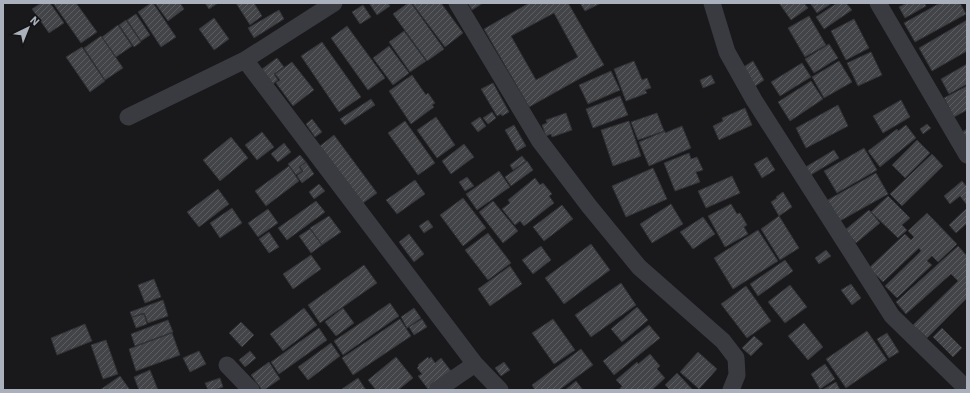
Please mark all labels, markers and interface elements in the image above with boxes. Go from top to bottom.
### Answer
north arrow [8,8,48,48]
text: N [27,13,43,29]

